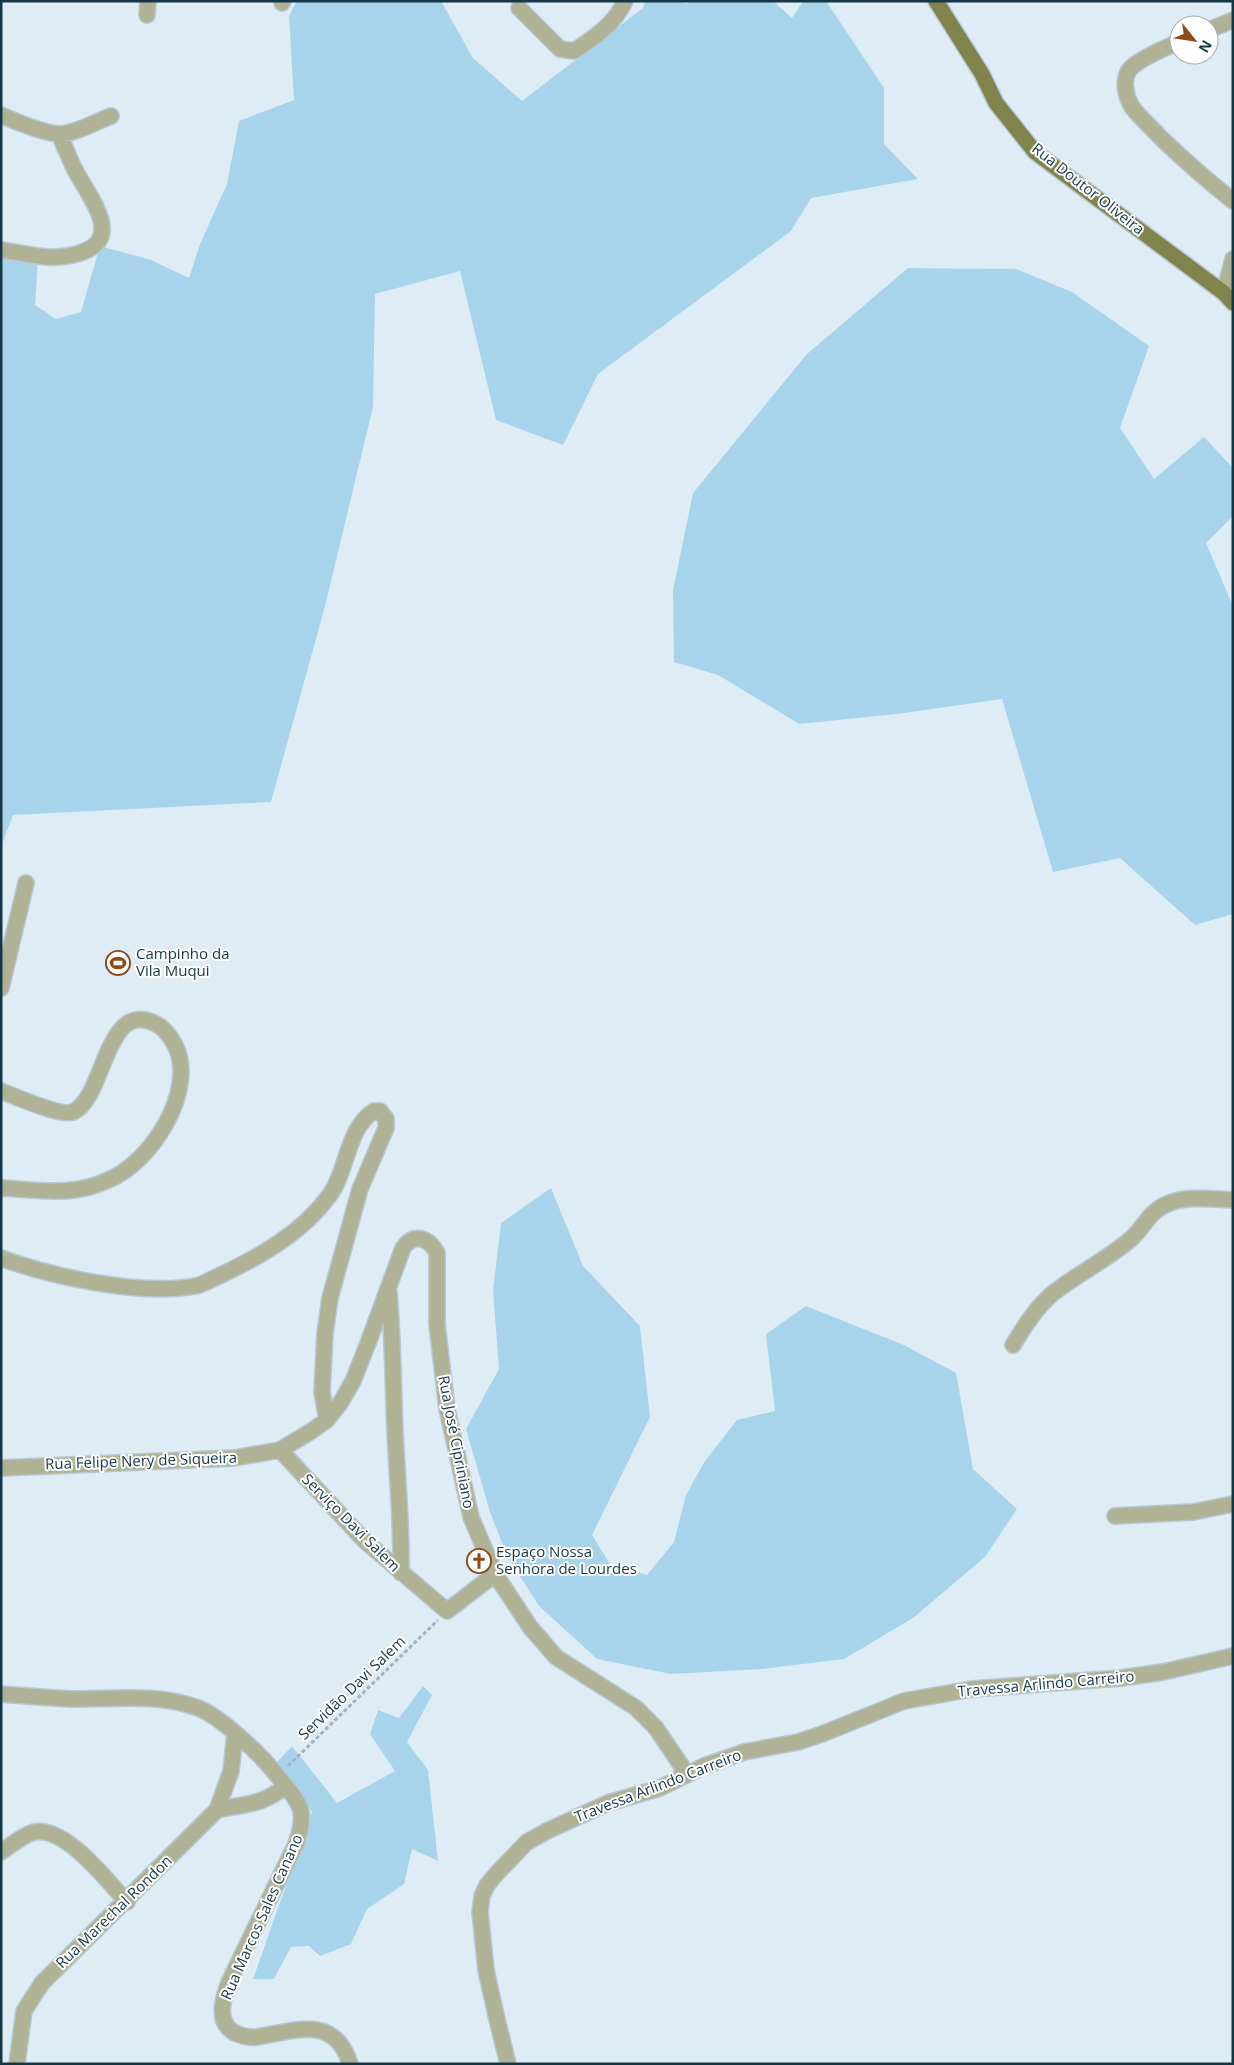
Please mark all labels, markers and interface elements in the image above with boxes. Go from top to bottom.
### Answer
north arrow [1169,15,1219,65]
text: N [1195,37,1217,56]
street label: Rua Doutor Oliveira [1028,138,1149,238]
place label: Campinho da Vila Muqui [136,943,229,980]
sports icon: Campinho da Vila Muqui [105,950,131,976]
street label: Rua José Cipriniano [434,1374,480,1510]
street label: Rua Felipe Nery de Siqueira [45,1447,237,1473]
street label: Serviço Davi Salem [298,1469,405,1576]
place label: Espaço Nossa Senhora de Lourdes [496,1541,637,1578]
church icon: Espaço Nossa Senhora de Lourdes [466,1548,492,1574]
street label: Servidão Davi Salem [293,1631,409,1744]
street label: Travessa Arlindo Carreiro [957,1665,1135,1701]
street label: Travessa Arlindo Carreiro [571,1744,744,1826]
street label: Rua Marcos Sales Canano [215,1831,307,2003]
street label: Rua Marechal Rondon [51,1850,176,1972]

